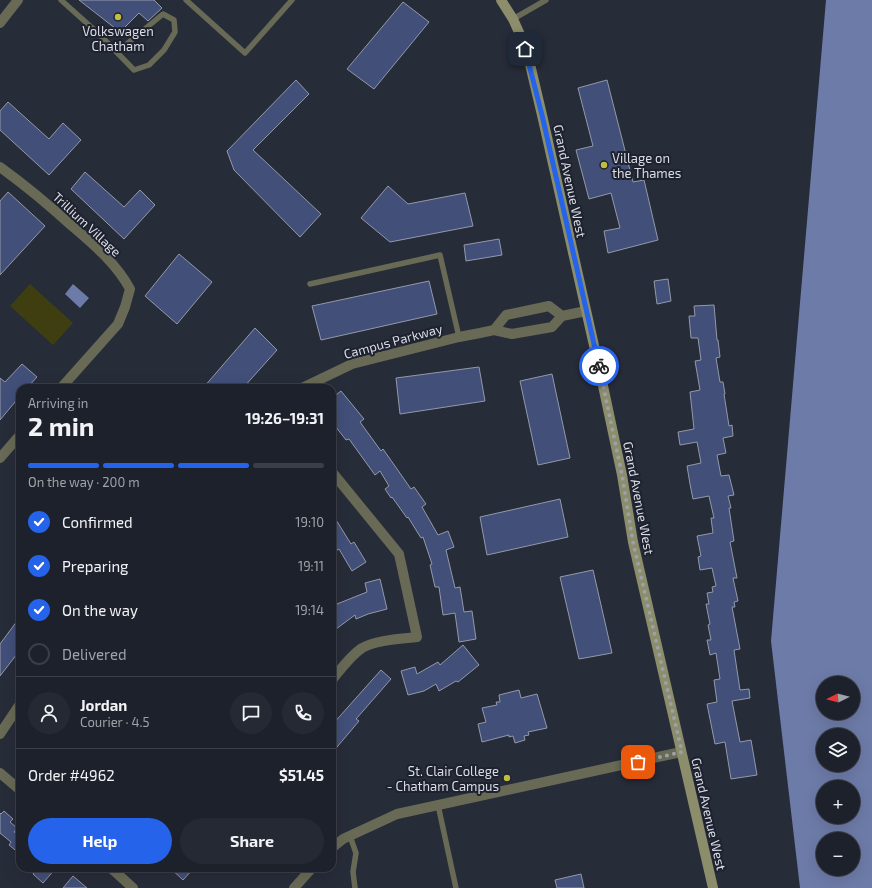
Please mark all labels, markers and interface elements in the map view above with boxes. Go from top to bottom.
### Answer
marker: Volkswagen Chatham [113,12,123,22]
place label: Volkswagen Chatham [82,23,154,54]
pin [508,32,542,66]
icon: home [514,38,536,60]
street label: Grand Avenue West [550,123,590,239]
place label: Village on the Thames [612,150,681,181]
marker: Village on the Thames [599,160,609,170]
street label: Trillium Village [50,188,124,260]
street label: Campus Parkway [342,320,444,362]
courier [579,346,619,386]
icon: bike [588,355,610,377]
text: Arriving in [28,395,88,411]
text: 19:26–19:31 [245,409,324,427]
text: 2 min [28,410,94,441]
street label: Grand Avenue West [620,440,658,556]
text: On the way · 200 m [28,474,140,490]
icon: check [28,511,50,533]
text: Confirmed [62,513,133,531]
text: 19:10 [295,514,324,530]
icon: check [28,555,50,577]
text: Preparing [62,557,128,575]
text: 19:11 [298,558,324,574]
icon: check [28,599,50,621]
text: On the way [62,601,138,619]
text: 19:14 [295,602,324,618]
text: Delivered [62,645,127,663]
north arrow [816,676,860,720]
map controls [816,676,860,876]
button: person [28,692,70,734]
button: chat [230,692,272,734]
button: phone [282,692,324,734]
text: Jordan [80,696,127,714]
text: Courier · 4.5 [80,714,149,730]
button: layers [816,728,860,772]
pin [621,745,655,779]
icon: bag [627,751,649,773]
street label: Grand Avenue West [688,756,730,872]
place label: St. Clair College - Chatham Campus [387,763,499,794]
text: Order #4962 [28,766,115,784]
text: $51.45 [279,766,324,784]
marker: St. Clair College - Chatham Campus [502,773,512,783]
button: + [816,780,860,824]
button: Help [28,818,172,864]
button: Share [180,818,324,864]
button: − [816,832,860,876]

